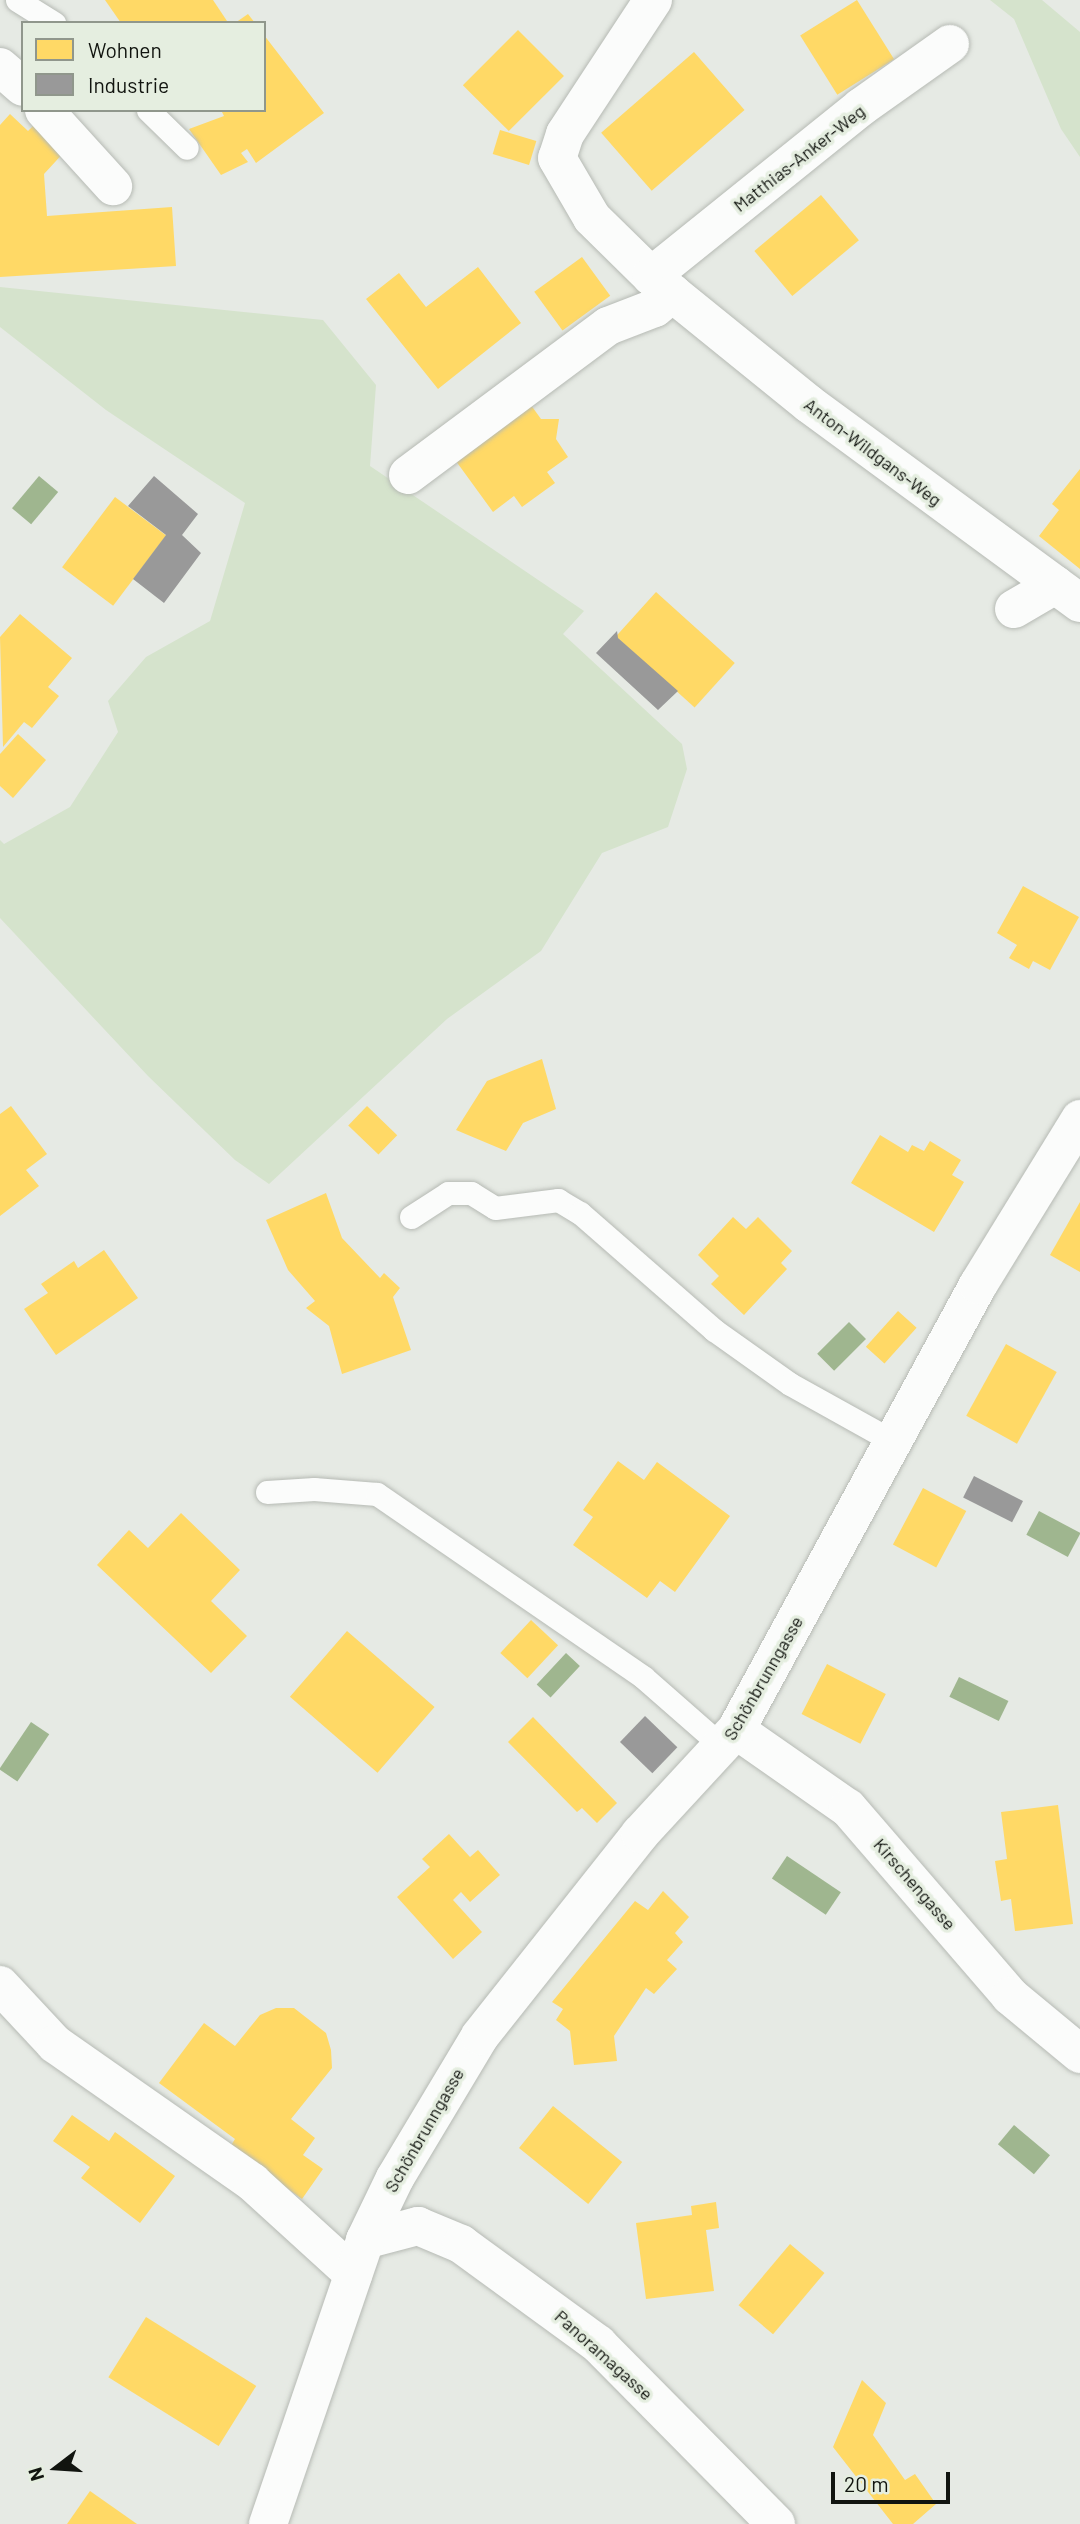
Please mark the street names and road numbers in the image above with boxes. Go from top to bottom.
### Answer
street label: Matthias-Anker-Weg [729,100,869,216]
street label: Anton-Wildgans-Weg [800,393,946,511]
street label: Schönbrunngasse [719,1612,807,1744]
street label: Kirschengasse [869,1834,961,1934]
street label: Schönbrunngasse [380,2064,468,2196]
street label: Panoramagasse [551,2305,657,2405]

